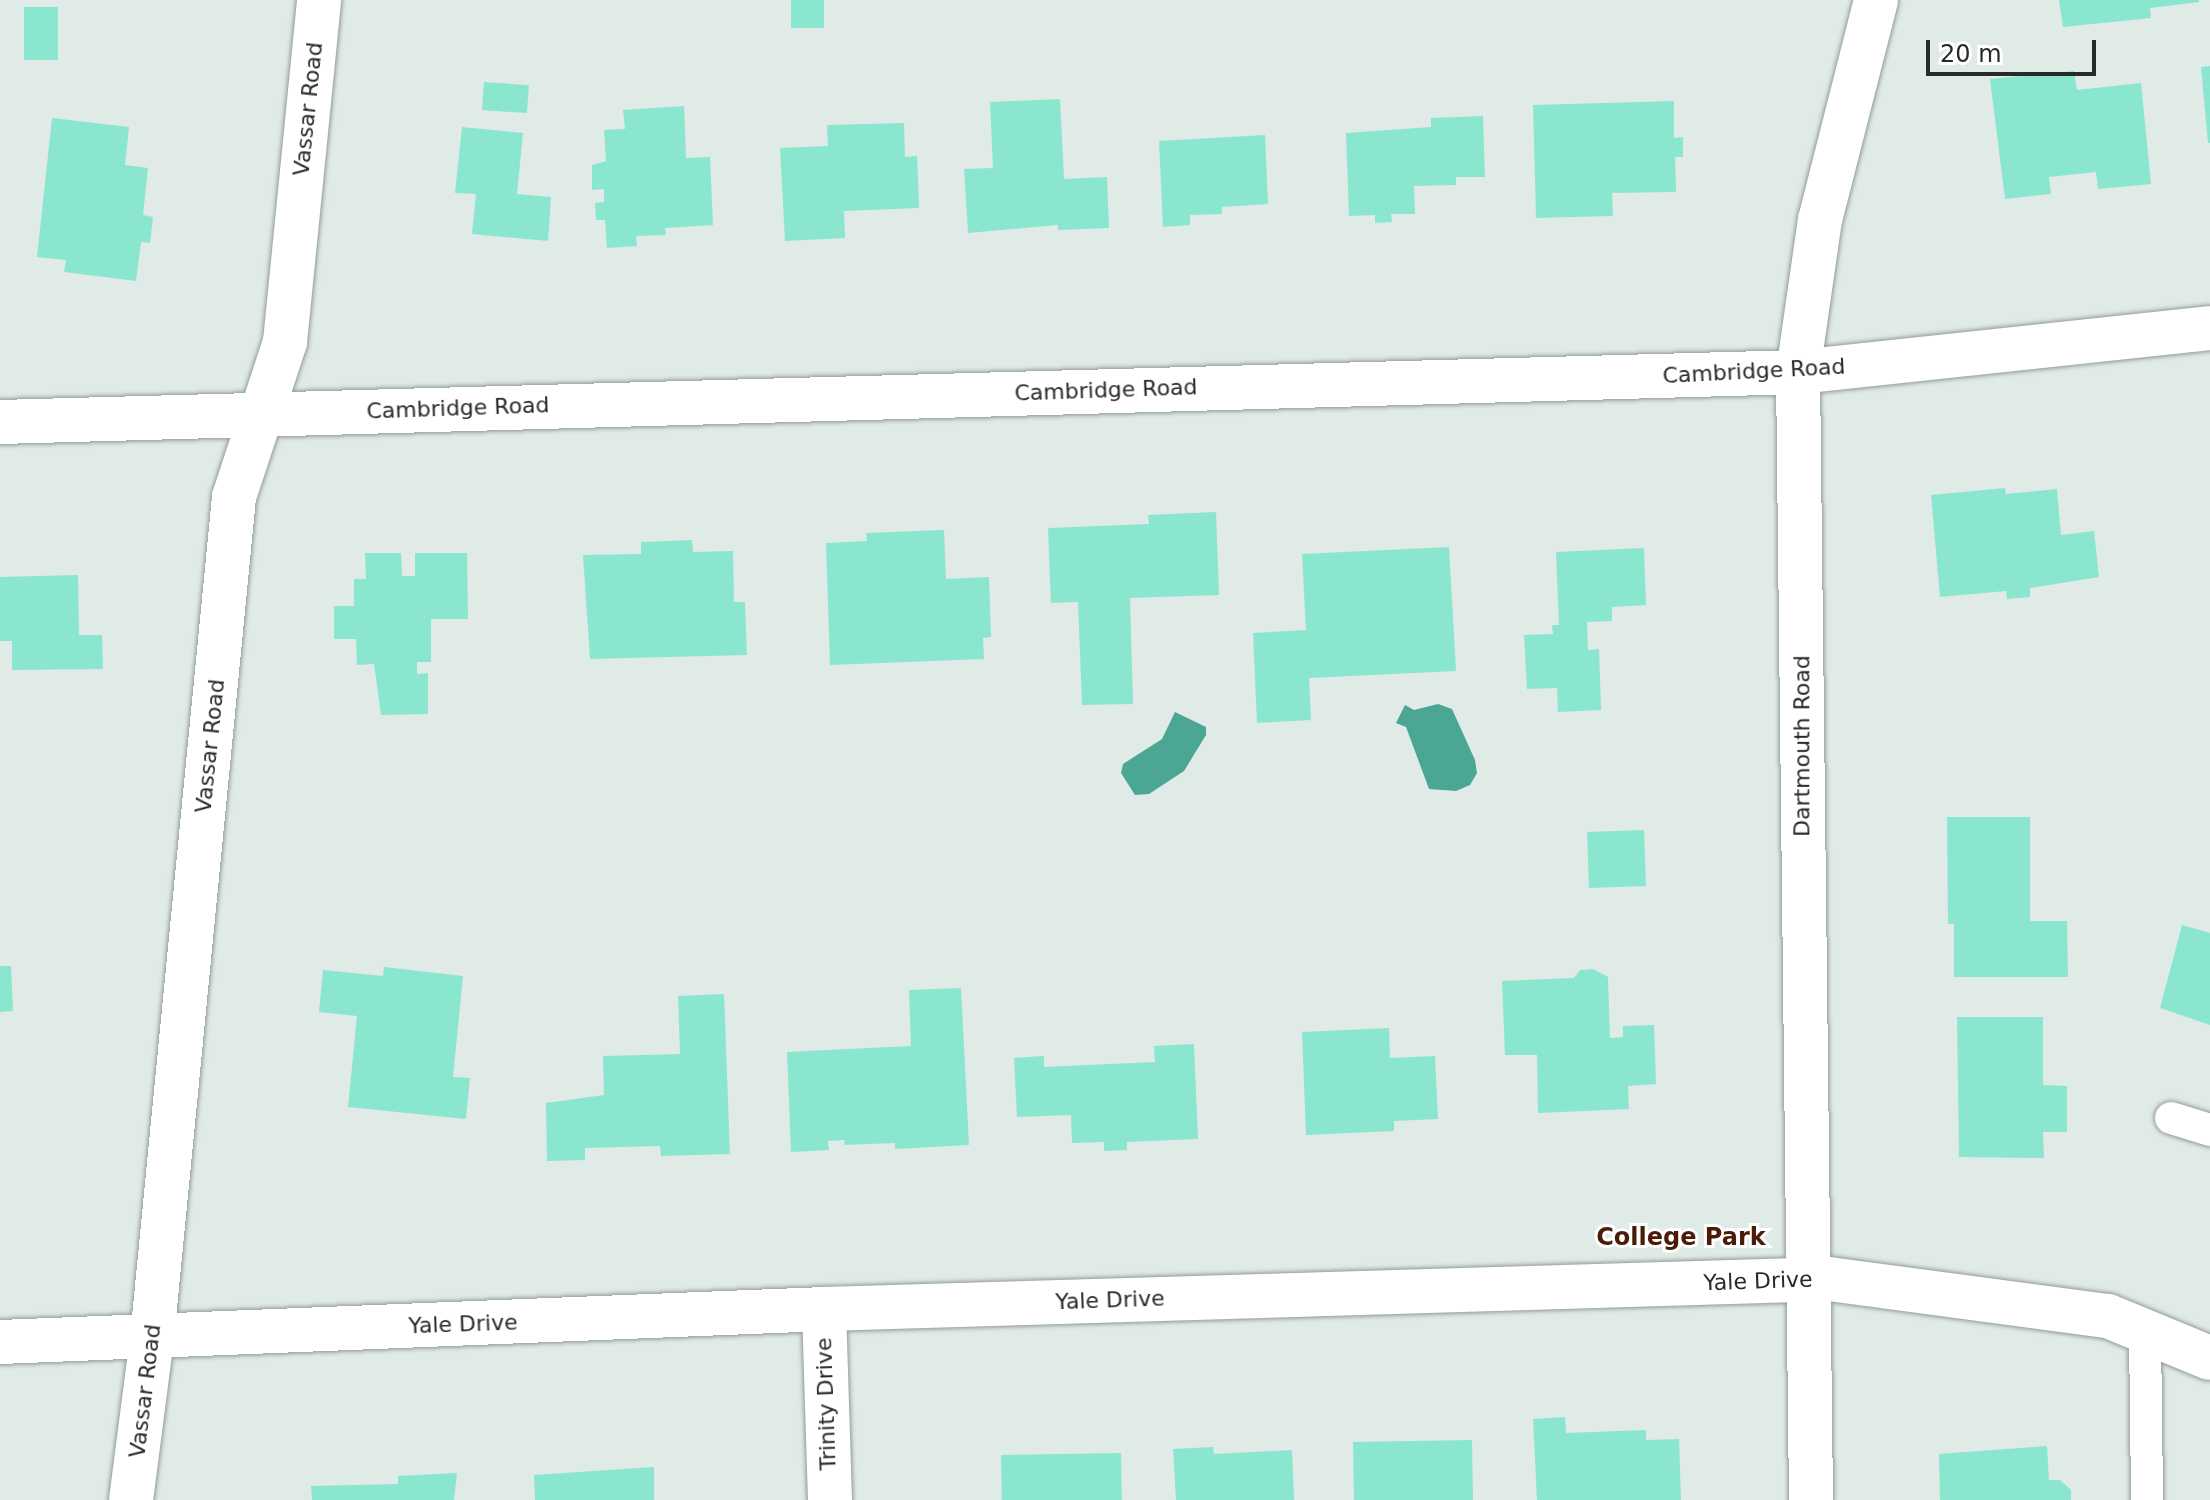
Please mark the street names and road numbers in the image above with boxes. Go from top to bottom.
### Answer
street label: Vassar Road [288,41,328,177]
street label: Cambridge Road [1662,353,1846,389]
street label: Cambridge Road [1014,374,1198,406]
street label: Cambridge Road [366,392,550,424]
street label: Dartmouth Road [1789,655,1815,837]
street label: Vassar Road [190,678,230,814]
street label: Yale Drive [1703,1266,1813,1296]
street label: Yale Drive [1055,1285,1165,1315]
street label: Yale Drive [408,1309,518,1339]
street label: Vassar Road [124,1323,166,1459]
street label: Trinity Drive [810,1337,842,1471]

